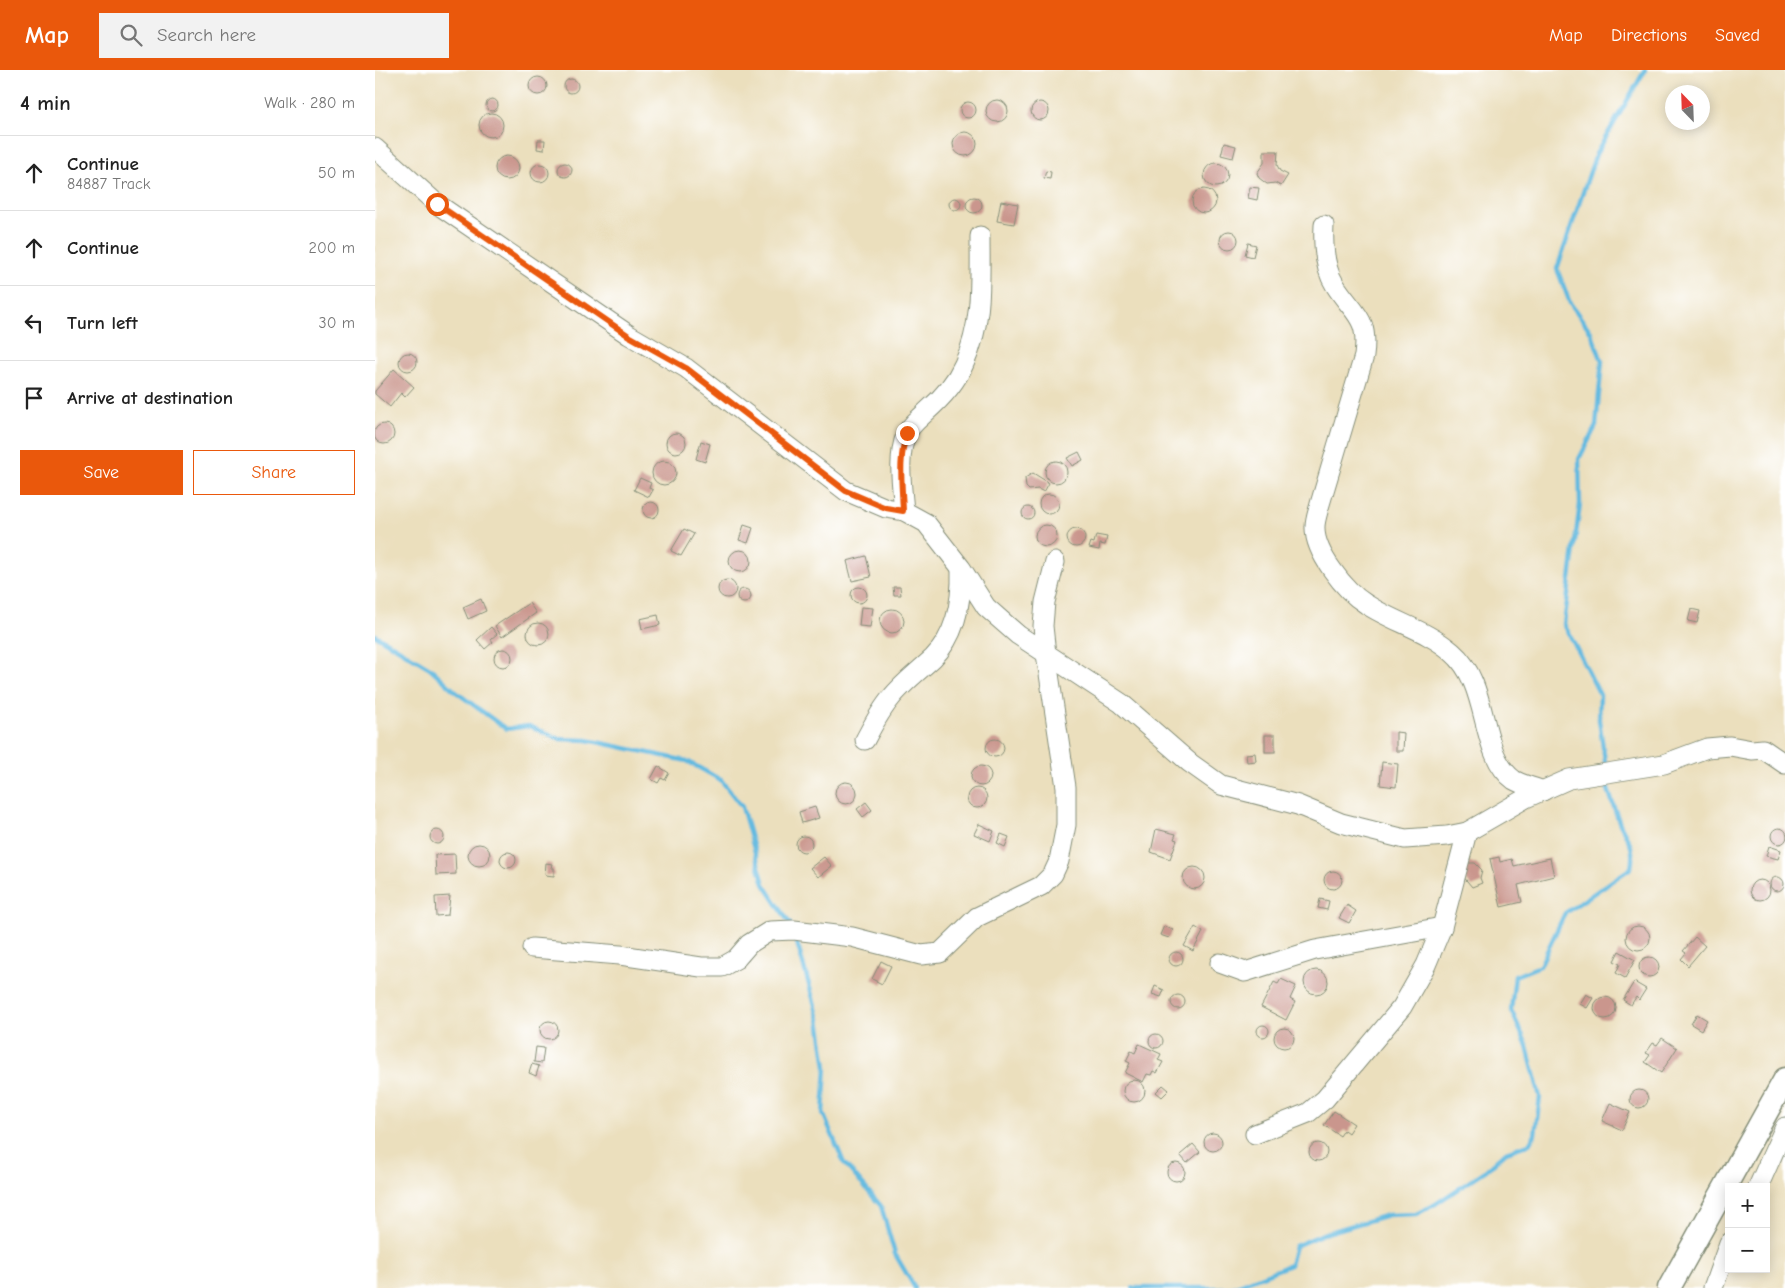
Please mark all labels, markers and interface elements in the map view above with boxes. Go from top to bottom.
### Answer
search box [99,13,449,58]
text: Map [25,21,69,49]
icon: search [117,21,145,49]
text: Search here [157,24,256,46]
text: Map [1549,25,1583,46]
text: Directions [1611,25,1687,46]
text: Saved [1715,25,1760,46]
north arrow [1665,85,1710,130]
text: 4 min [20,91,71,115]
text: Walk · 280 m [264,94,355,112]
text: Continue [67,153,139,175]
icon: ahead [20,159,48,187]
text: 50 m [318,164,355,182]
text: 84887 Track [67,175,151,193]
route start [426,193,449,216]
icon: ahead [20,234,48,262]
text: Continue [67,237,139,259]
text: 200 m [309,239,355,257]
icon: left [20,309,48,337]
text: Turn left [67,312,138,334]
text: 30 m [319,314,355,332]
icon: arrive [20,384,48,412]
text: Arrive at destination [67,387,233,409]
route end [896,422,919,445]
button: Save [20,450,183,495]
button: Share [193,450,355,495]
map controls [1725,1183,1770,1273]
button: + [1725,1183,1770,1228]
button: − [1725,1228,1770,1273]

